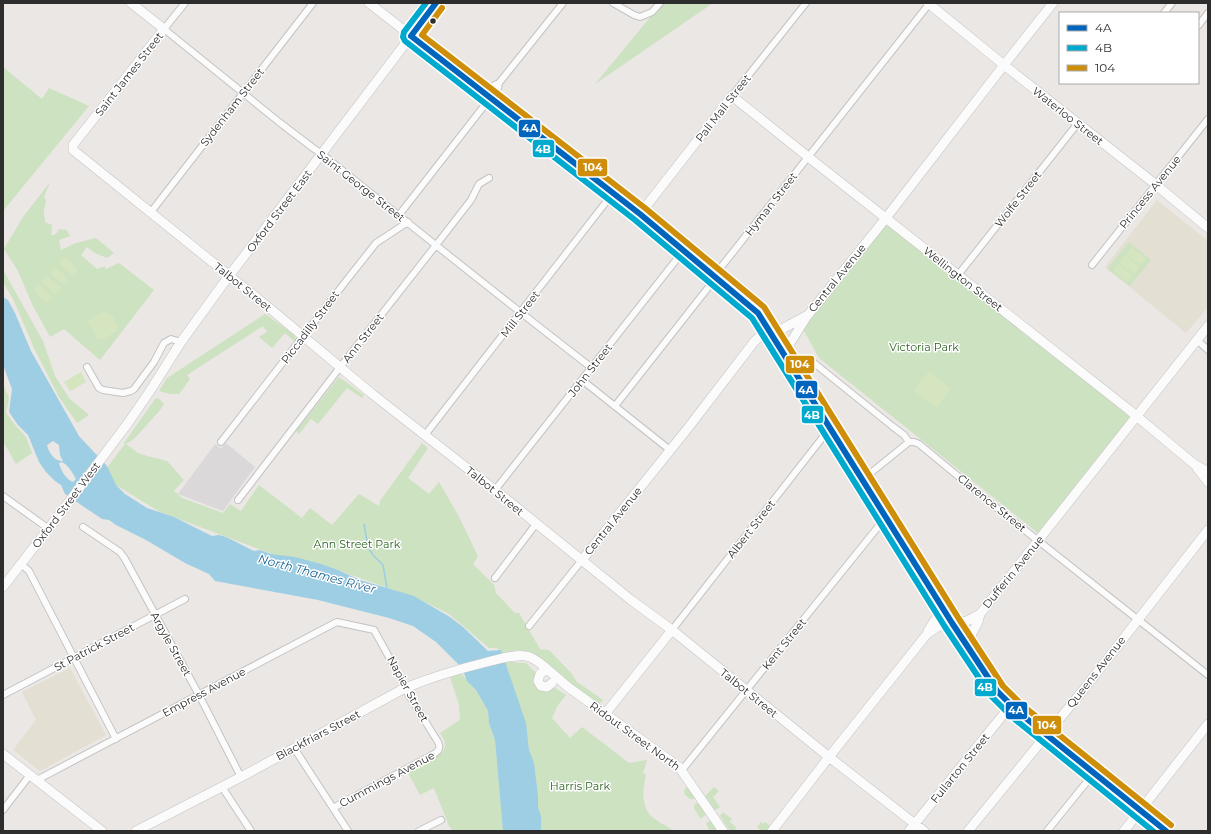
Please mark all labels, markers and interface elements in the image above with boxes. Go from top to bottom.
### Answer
legend [1059,12,1199,84]
unlabelled marker [428,16,438,26]
text: 4A [1095,20,1112,35]
street label: Saint James Street [92,29,166,119]
text: 4B [1095,40,1112,55]
text: 104 [1095,60,1115,75]
street label: Sydenham Street [197,65,267,149]
street label: Pall Mall Street [692,71,754,145]
street label: Waterloo Street [1030,84,1107,148]
line badge: 4A [518,119,541,138]
text: 4A [522,121,539,135]
line badge: 4B [532,139,555,158]
text: 4B [535,142,551,156]
street label: Saint George Street [314,147,408,225]
street label: Princess Avenue [1116,152,1184,231]
line badge: 104 [577,158,608,177]
text: 104 [583,160,603,174]
street label: Oxford Street East [243,166,315,255]
street label: Wolfe Street [992,168,1045,230]
street label: Hyman Street [742,169,800,239]
street label: Central Avenue [805,241,869,315]
street label: Wellington Street [921,244,1006,315]
street label: Talbot Street [211,259,275,315]
street label: Piccadilly Street [278,287,342,366]
street label: Mill Street [497,287,543,340]
street label: Ann Street [339,310,387,366]
street label: John Street [564,340,615,400]
park label: Victoria Park [889,340,959,354]
line badge: 104 [785,355,815,374]
text: 104 [790,357,810,371]
line badge: 4A [795,380,818,399]
text: 4A [798,383,815,397]
line badge: 4B [801,405,824,424]
text: 4B [804,408,820,422]
street label: Oxford Street West [29,459,103,551]
street label: Talbot Street [463,463,527,519]
street label: Clarence Street [955,471,1030,535]
street label: Central Avenue [581,484,645,558]
street label: Albert Street [724,497,778,561]
street label: Dufferin Avenue [979,532,1047,611]
park label: Ann Street Park [314,537,401,551]
water label: North Thames River [257,551,378,596]
street label: Argyle Street [148,609,195,679]
street label: Kent Street [759,615,809,673]
street label: St Patrick Street [51,620,137,674]
street label: Queens Avenue [1064,633,1129,711]
street label: Napier Street [384,654,432,725]
street label: Empress Avenue [160,664,248,720]
street label: Talbot Street [717,665,781,721]
line badge: 4B [974,678,997,697]
text: 4B [977,680,993,694]
street label: Ridout Street North [587,698,683,774]
line badge: 4A [1005,701,1028,720]
text: 4A [1008,703,1025,717]
street label: Blackfriars Street [273,707,363,763]
line badge: 104 [1032,715,1062,735]
text: 104 [1037,718,1057,732]
street label: Fullarton Street [928,730,993,806]
street label: Cummings Avenue [337,748,437,810]
park label: Harris Park [550,779,611,793]

